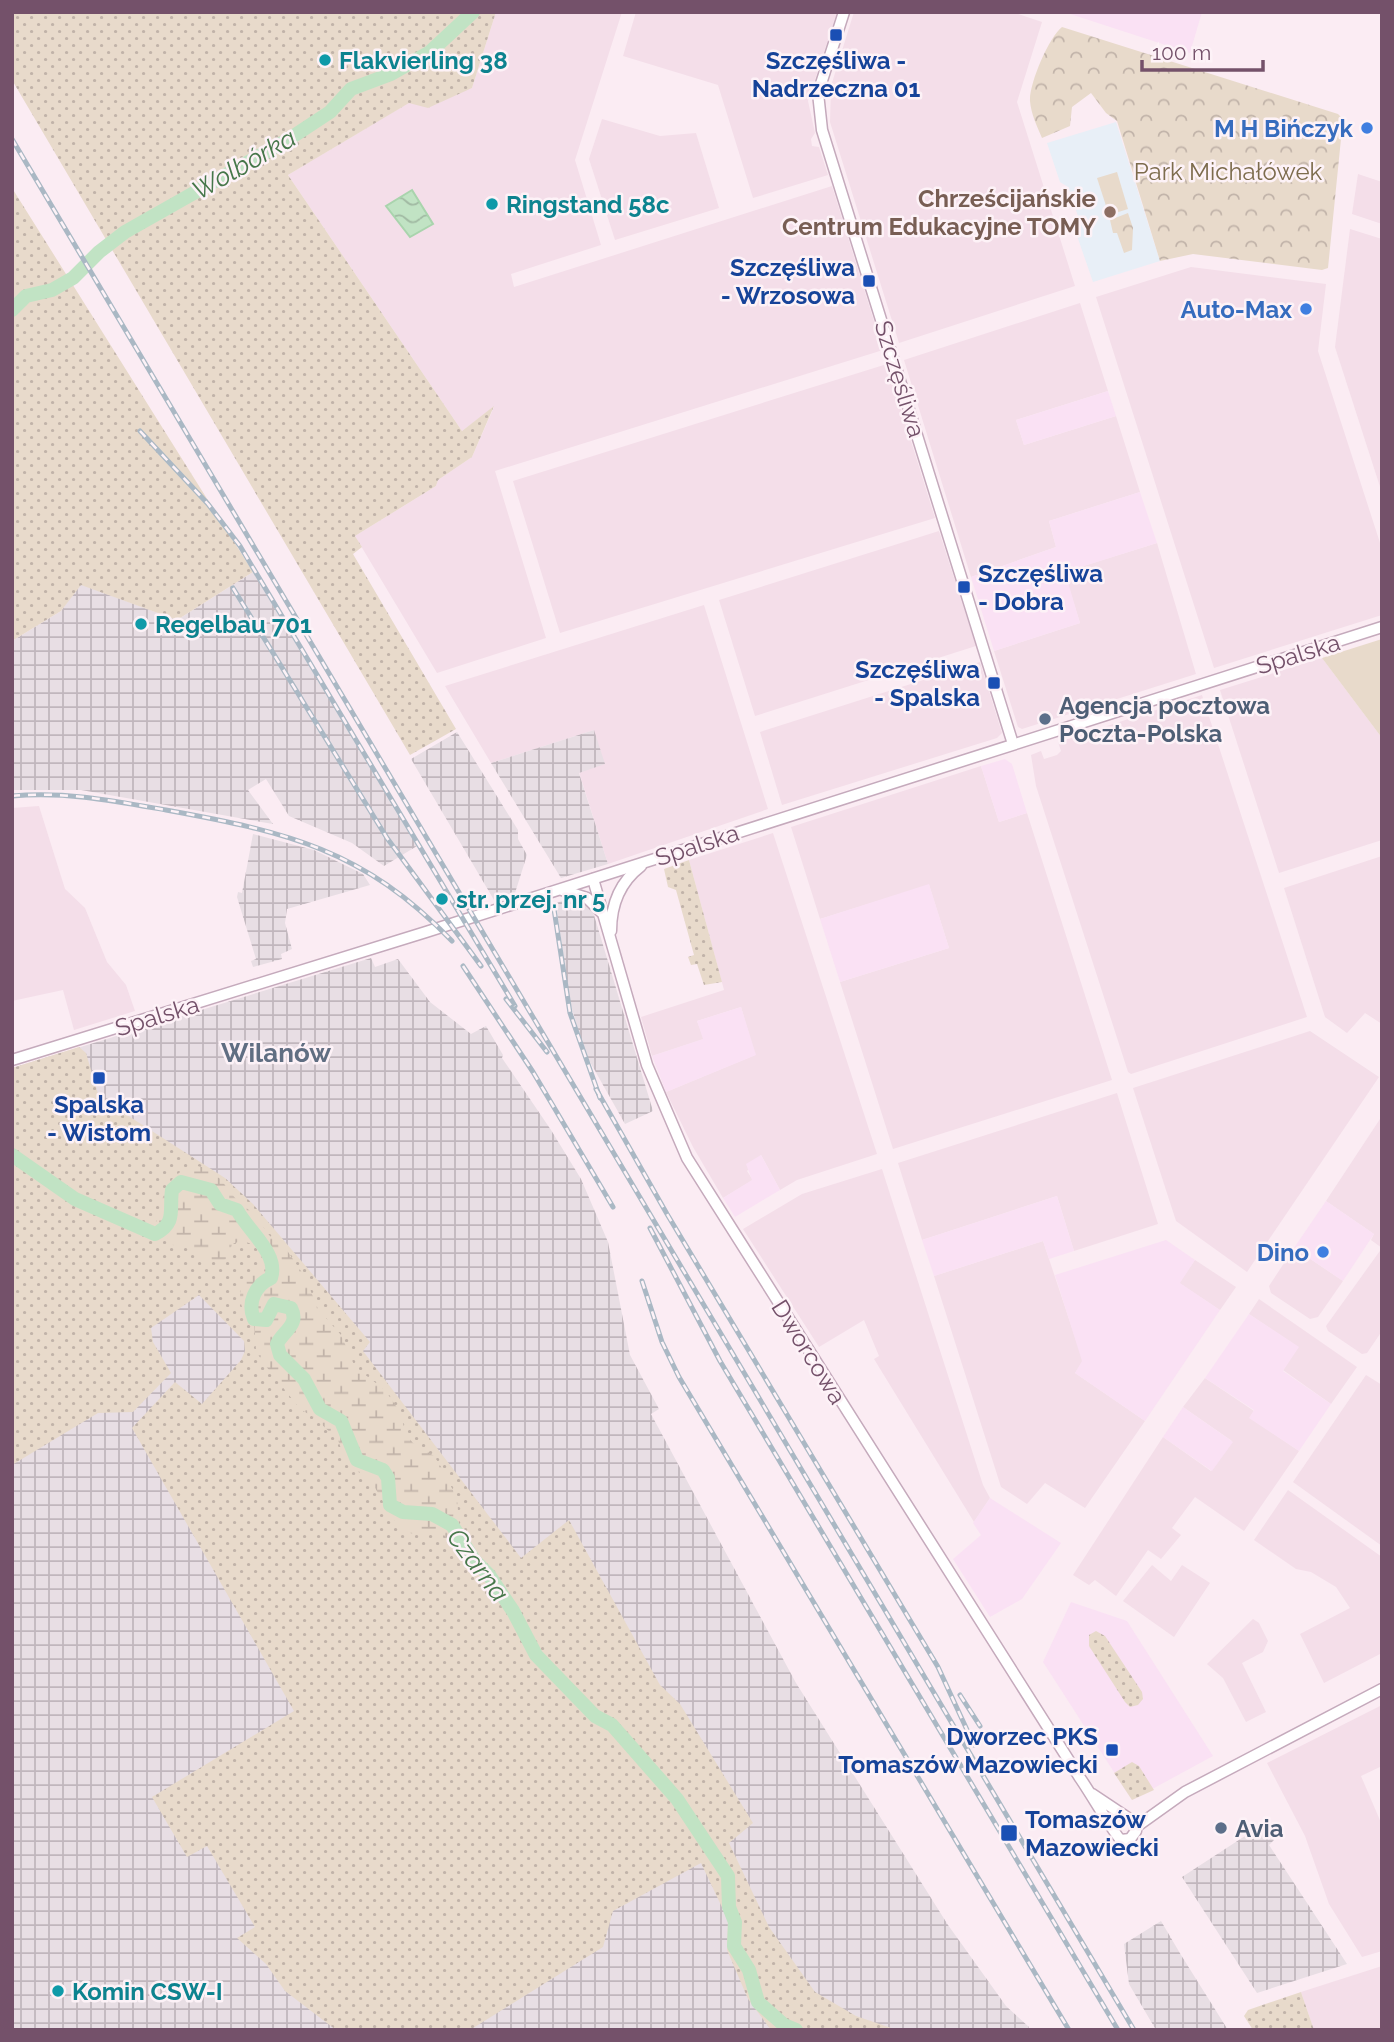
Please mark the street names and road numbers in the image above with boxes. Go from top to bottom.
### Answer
street label: Szczęśliwa [869,317,931,441]
street label: Spalska [1252,628,1344,680]
street label: Spalska [651,818,743,872]
street label: Spalska [111,990,203,1042]
street label: Dworcowa [766,1294,852,1410]

